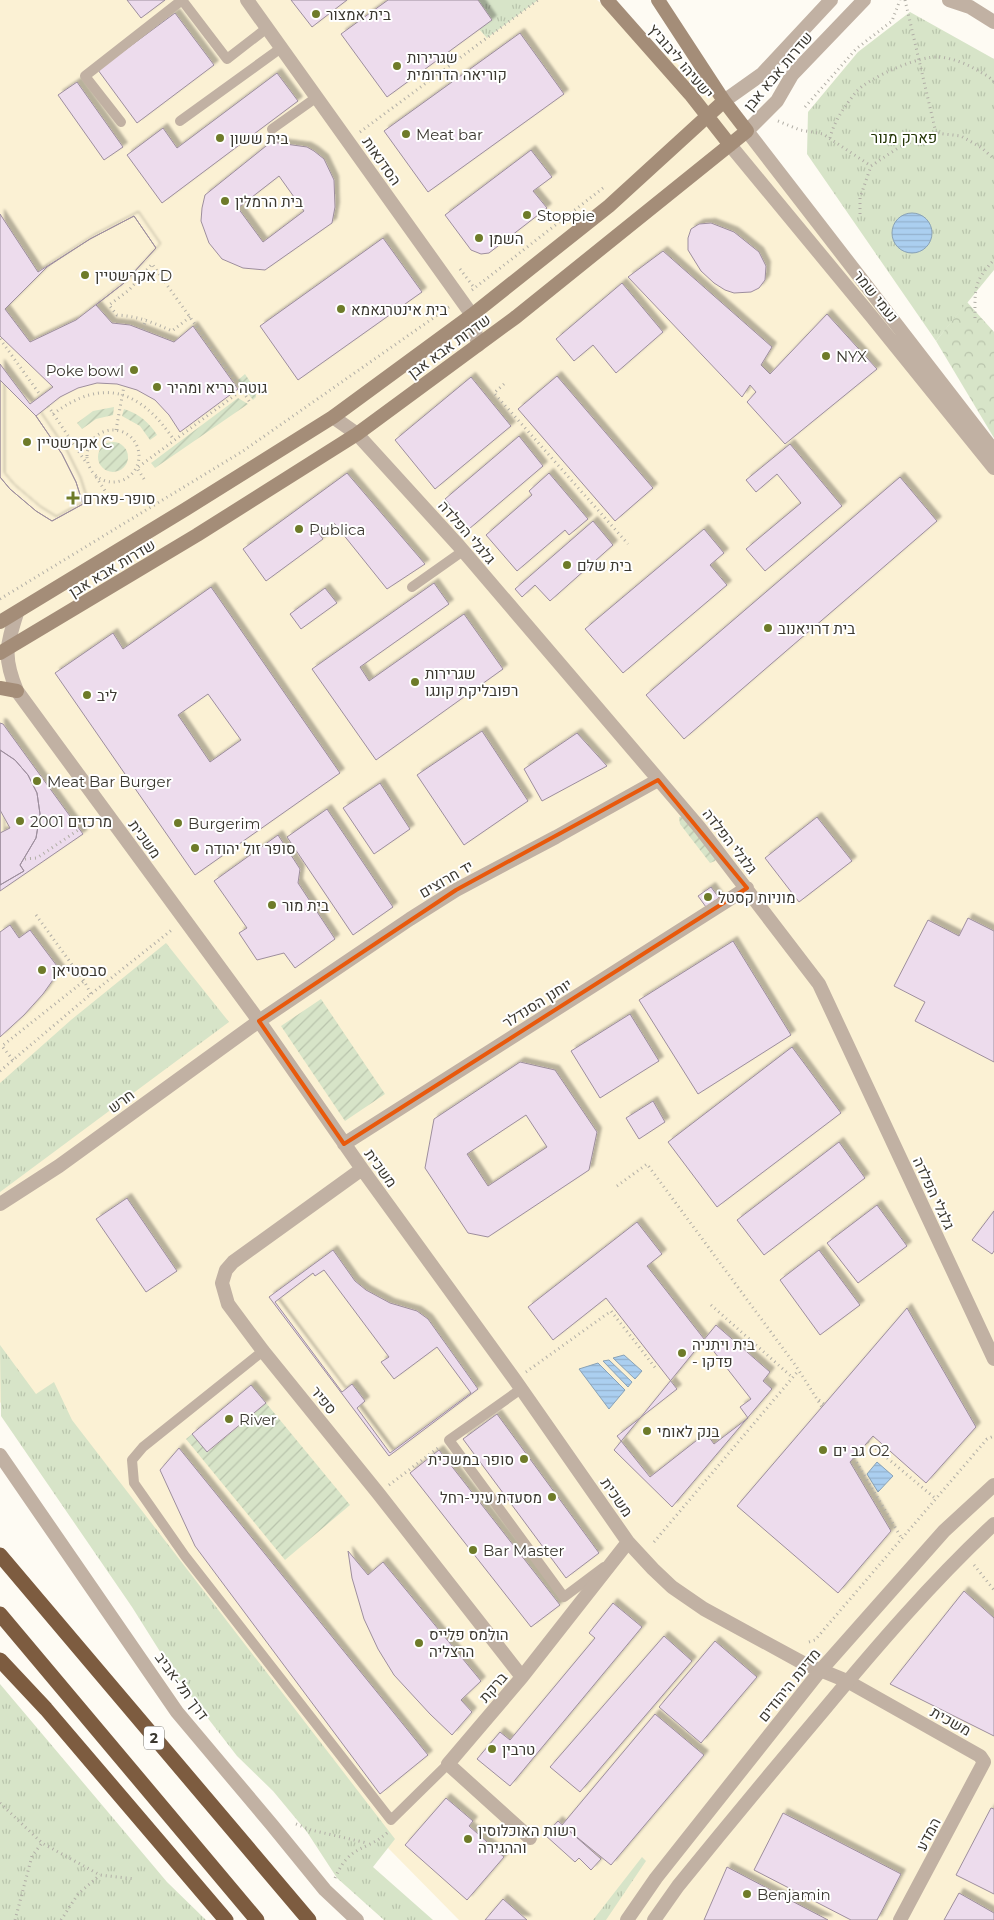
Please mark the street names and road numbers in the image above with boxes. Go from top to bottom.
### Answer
street label: ישעיהו ליבוביץ [644,20,718,102]
street label: שדרות אבא אבן [739,27,817,115]
street label: הסדנאות [358,133,406,189]
street label: נעמי שמר [849,266,903,326]
street label: שדרות אבא אבן [404,310,494,382]
street label: גלגלי הפלדה [434,496,500,568]
street label: שדרות אבא אבן [65,535,159,601]
street label: גלגלי הפלדה [698,804,762,878]
street label: משכית [125,816,165,862]
street label: יד חרוצים [416,856,476,902]
street label: יוחנן הסנדלר [499,974,575,1032]
street label: חרש [104,1085,138,1117]
street label: משכית [361,1145,401,1191]
street label: גלגלי הפלדה [909,1154,959,1233]
street label: ספיר [307,1382,341,1418]
street label: משכית [597,1474,637,1520]
street label: מדינת היהודים [754,1644,824,1726]
street label: דרך תל-אביב [151,1648,213,1724]
street label: ברקת [475,1668,511,1706]
street label: משכית [927,1702,975,1740]
road number: 2 [144,1726,164,1750]
street label: המדע [911,1814,945,1854]

